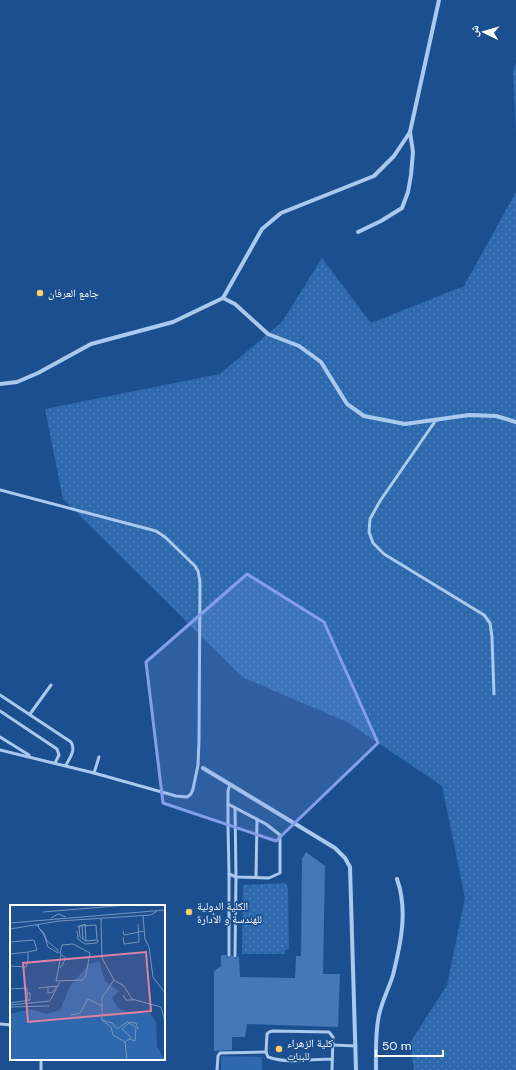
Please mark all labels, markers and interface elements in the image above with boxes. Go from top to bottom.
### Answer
north arrow [464,12,504,52]
text: ش [467,24,483,38]
place label: جامع العرفان [48,286,99,300]
marker: جامع العرفان [35,288,45,298]
place label: الكلية الدولية للهندسة و الأدارة [197,899,262,926]
inset map [10,905,165,1060]
marker: الكلية الدولية للهندسة و الأدارة [184,907,194,917]
scale bar [376,1032,443,1058]
place label: كلية الزهراء للبنات [287,1036,333,1063]
text: 50 m [382,1038,411,1054]
marker: كلية الزهراء للبنات [274,1044,284,1054]

